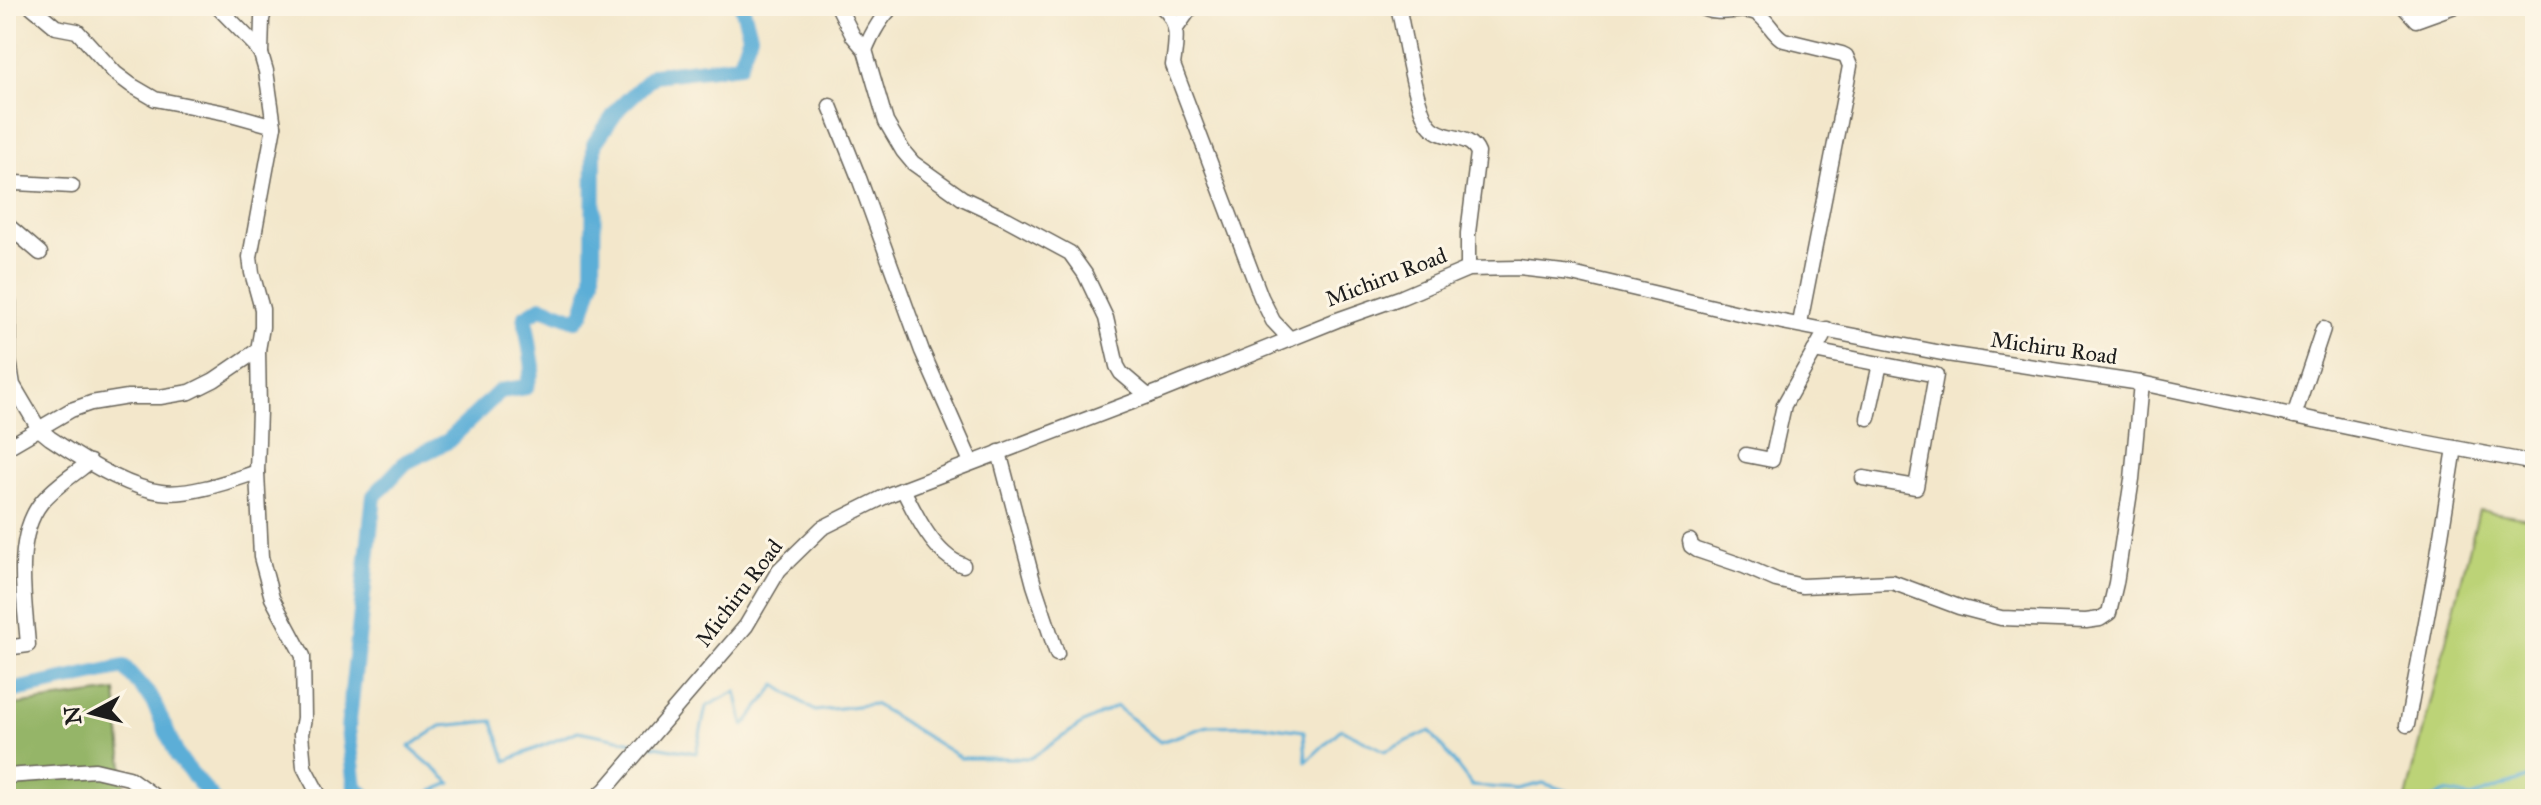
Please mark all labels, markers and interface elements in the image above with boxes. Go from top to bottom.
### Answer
street label: Michiru Road [1321,241,1451,313]
street label: Michiru Road [1989,326,2119,370]
street label: Michiru Road [690,534,788,652]
north arrow [52,673,132,753]
text: N [58,704,87,726]

